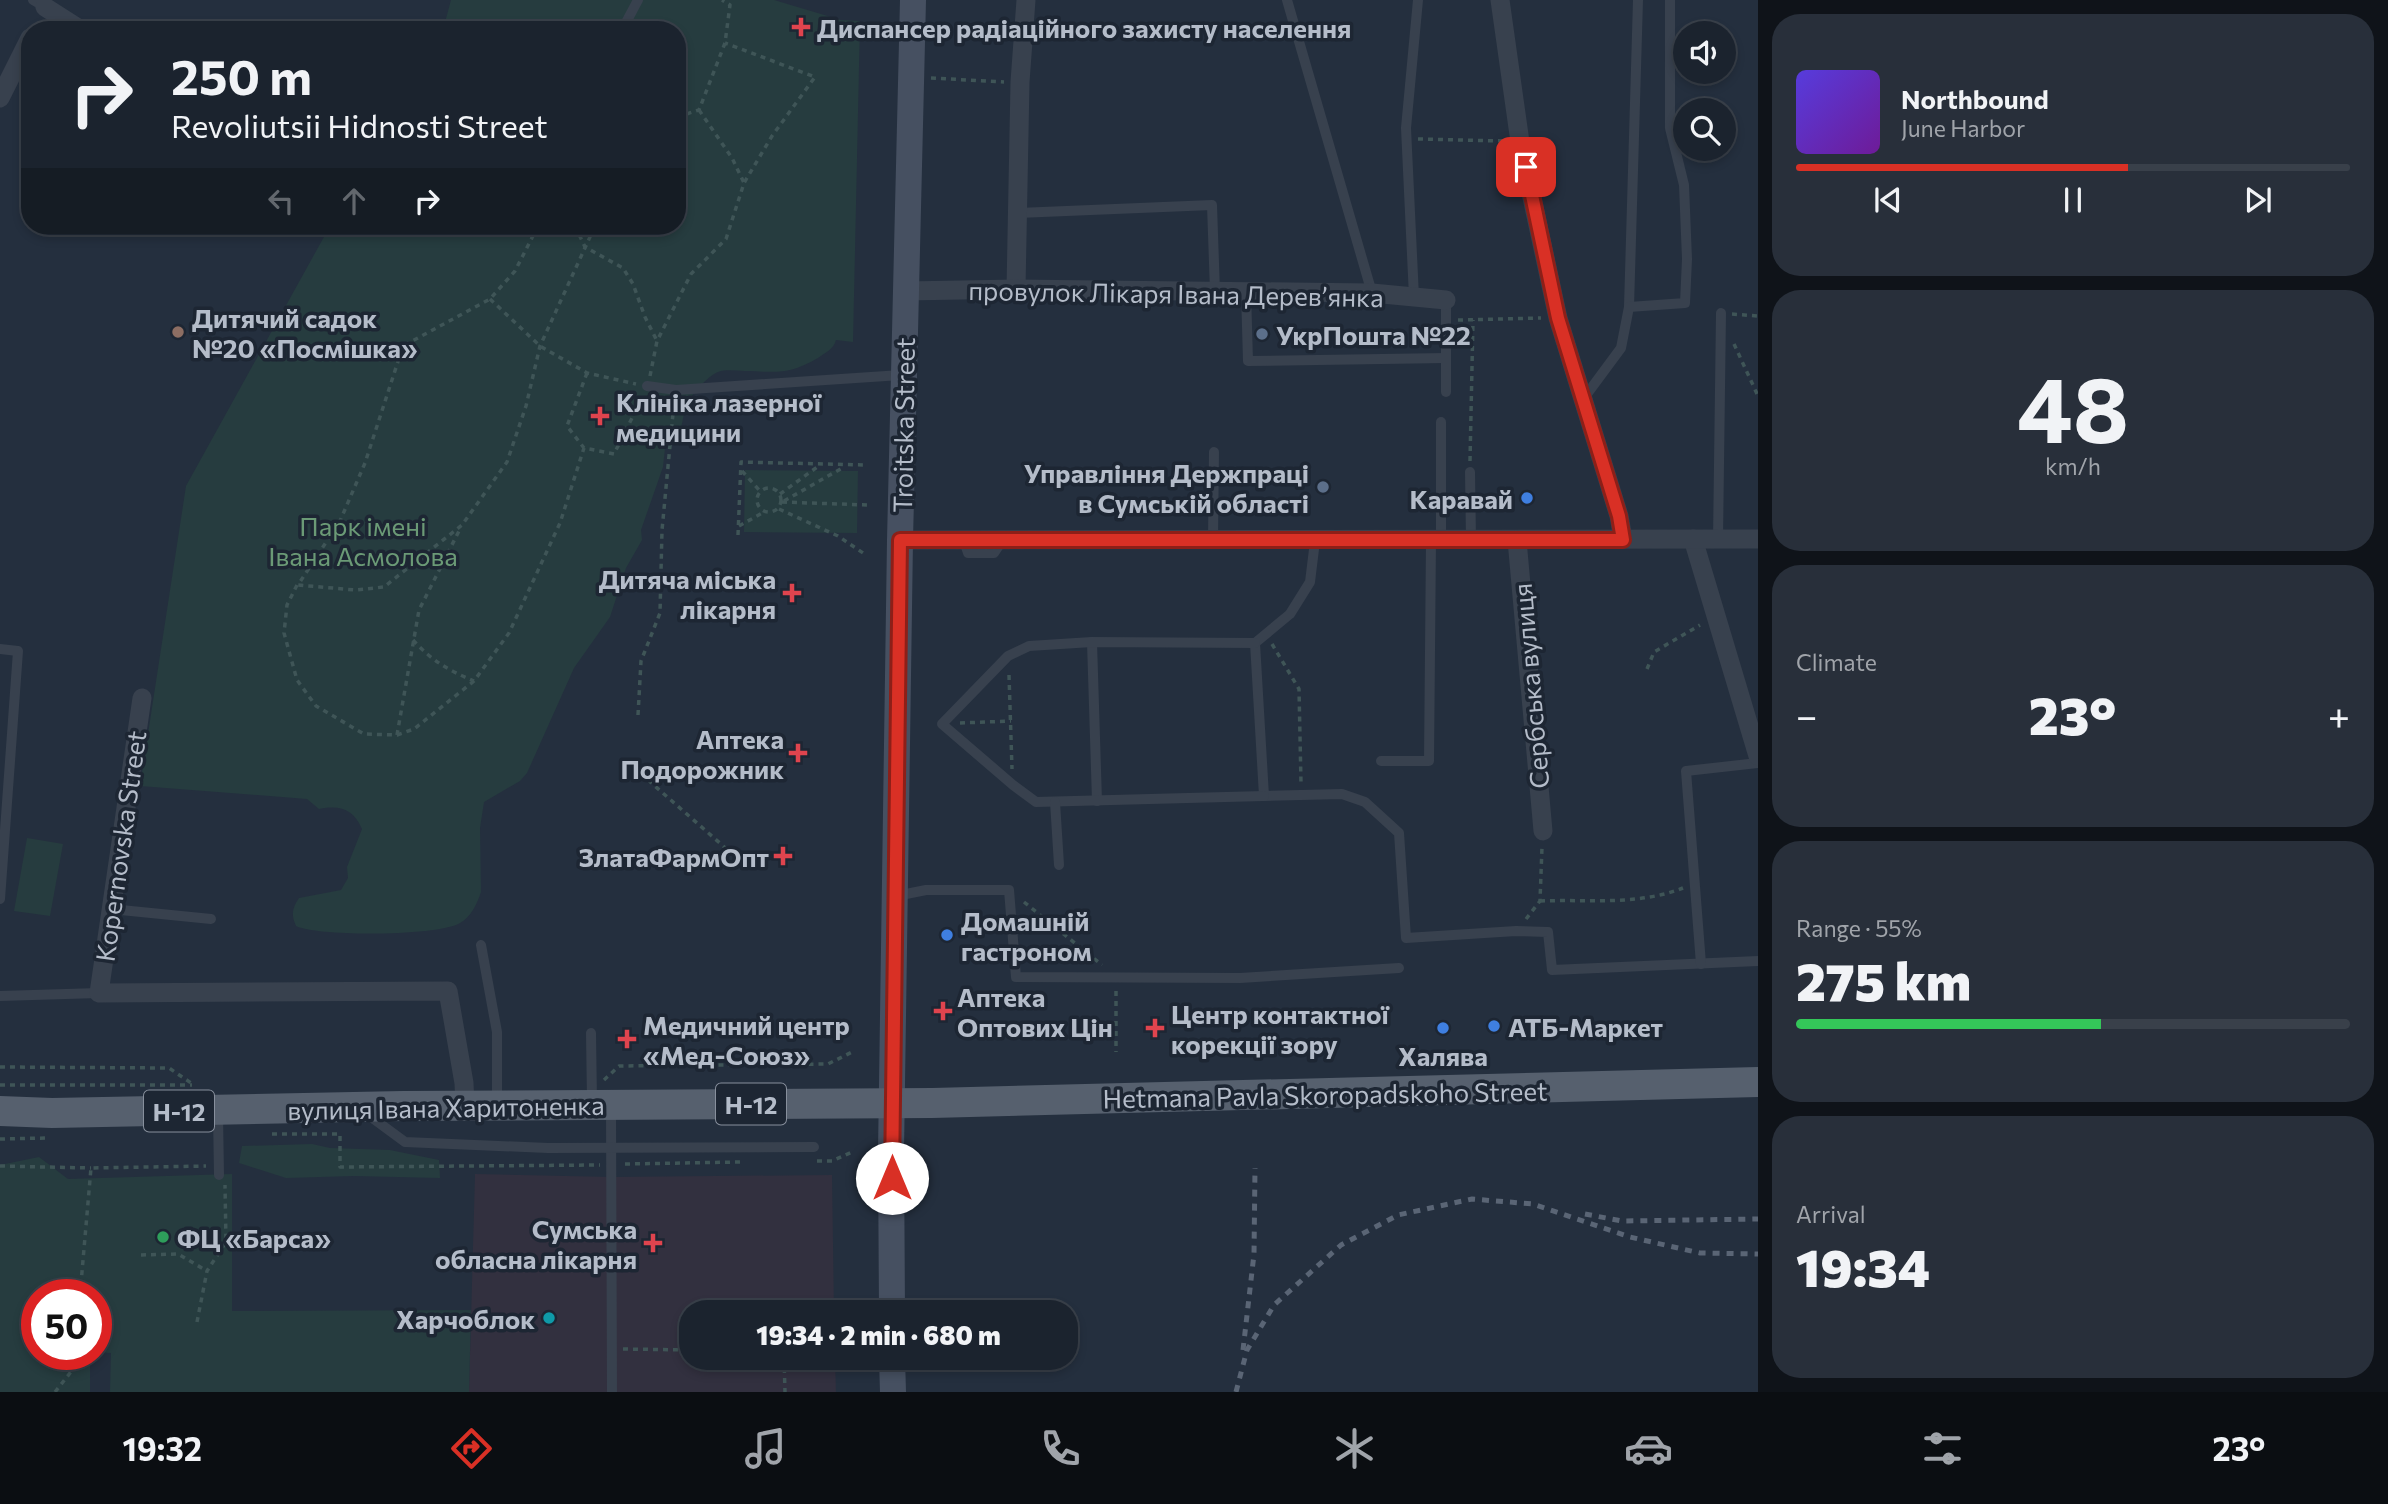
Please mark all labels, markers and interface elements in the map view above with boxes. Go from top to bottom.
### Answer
place label: Диспансер радіаційного захисту населення [817,12,1351,43]
marker: Диспансер радіаційного захисту населення [791,17,811,37]
map controls [1673,21,1736,161]
button: sound [1673,21,1736,84]
text: 250 m [171,45,312,105]
icon: right [56,49,147,140]
text: Northbound [1901,83,2049,114]
button: search [1673,98,1736,161]
text: Revoliutsii Hidnosti Street [171,105,548,145]
text: June Harbor [1901,114,2025,142]
pin [1496,137,1556,197]
icon: arrive [1507,148,1545,186]
icon: previous [1869,181,1907,219]
icon: pause [2054,181,2092,219]
icon: next [2239,181,2277,219]
icon: left [262,182,300,220]
icon: ahead [335,182,373,220]
icon: right [408,182,446,220]
street label: провулок Лікаря Івана Деревʼянка [968,274,1384,312]
place label: Дитячий садок №20 «Посмішка» [192,302,418,363]
place label: УкрПошта №22 [1276,319,1471,350]
marker: Дитячий садок №20 «Посмішка» [170,324,186,340]
marker: УкрПошта №22 [1254,326,1270,342]
street label: Troitska Street [886,337,920,513]
text: 48 [2017,350,2129,462]
place label: Клініка лазерної медицини [616,386,823,447]
marker: Клініка лазерної медицини [590,406,610,426]
text: km/h [2045,452,2101,480]
place label: Управління Держпраці в Сумській області [1024,457,1309,518]
marker: Управління Держпраці в Сумській області [1315,479,1331,495]
place label: Каравай [1409,483,1513,514]
marker: Каравай [1519,490,1535,506]
park label: Парк імені Івана Асмолова [268,510,458,571]
place label: Дитяча міська лікарня [599,563,776,624]
street label: Сербська вулиця [1506,582,1554,790]
marker: Дитяча міська лікарня [782,583,802,603]
text: Climate [1796,648,1877,676]
text: 23° [2029,682,2116,746]
text: − [1796,691,1818,738]
text: + [2328,691,2350,738]
place label: Аптека Подорожник [620,723,784,784]
street label: Kopernovska Street [88,729,152,963]
marker: Аптека Подорожник [790,745,806,761]
place label: ЗлатаФармОпт [578,841,769,872]
marker: ЗлатаФармОпт [775,848,791,864]
place label: Домашній гастроном [961,905,1092,966]
text: Range · 55% [1796,914,1922,942]
marker: Домашній гастроном [939,927,955,943]
text: 275 km [1796,948,1971,1012]
place label: Аптека Оптових Цін [957,981,1113,1042]
place label: Центр контактної корекції зору [1171,998,1391,1059]
marker: Аптека Оптових Цін [935,1003,951,1019]
place label: Медичний центр «Мед-Союз» [643,1009,850,1070]
place label: АТБ-Маркет [1508,1011,1664,1042]
marker: Центр контактної корекції зору [1145,1018,1165,1038]
marker: АТБ-Маркет [1486,1018,1502,1034]
marker: Халява [1435,1020,1451,1036]
marker: Медичний центр «Мед-Союз» [617,1029,637,1049]
place label: Халява [1398,1040,1488,1071]
street label: Hetmana Pavla Skoropadskoho Street [1102,1075,1548,1113]
road number: Н-12 [716,1084,786,1124]
street label: вулиця Івана Харитоненка [287,1089,605,1125]
road number: Н-12 [144,1091,214,1132]
position arrow [855,1141,929,1215]
text: Arrival [1796,1200,1866,1228]
place label: Сумська обласна лікарня [435,1213,637,1274]
place label: ФЦ «Барса» [177,1222,331,1253]
marker: ФЦ «Барса» [155,1229,171,1245]
marker: Сумська обласна лікарня [643,1233,663,1253]
text: 19:34 [1796,1234,1930,1298]
speed limit sign: 50 [21,1279,112,1370]
place label: Харчоблок [396,1303,535,1334]
marker: Харчоблок [541,1310,557,1326]
text: 19:34 · 2 min · 680 m [756,1319,1001,1350]
icon: directions [447,1424,496,1473]
icon: music [741,1424,790,1473]
icon: phone [1036,1424,1085,1473]
icon: climate [1330,1424,1379,1473]
icon: car [1624,1424,1673,1473]
icon: filters [1918,1424,1967,1473]
text: 19:32 [123,1428,202,1468]
text: 23° [2212,1428,2265,1468]

